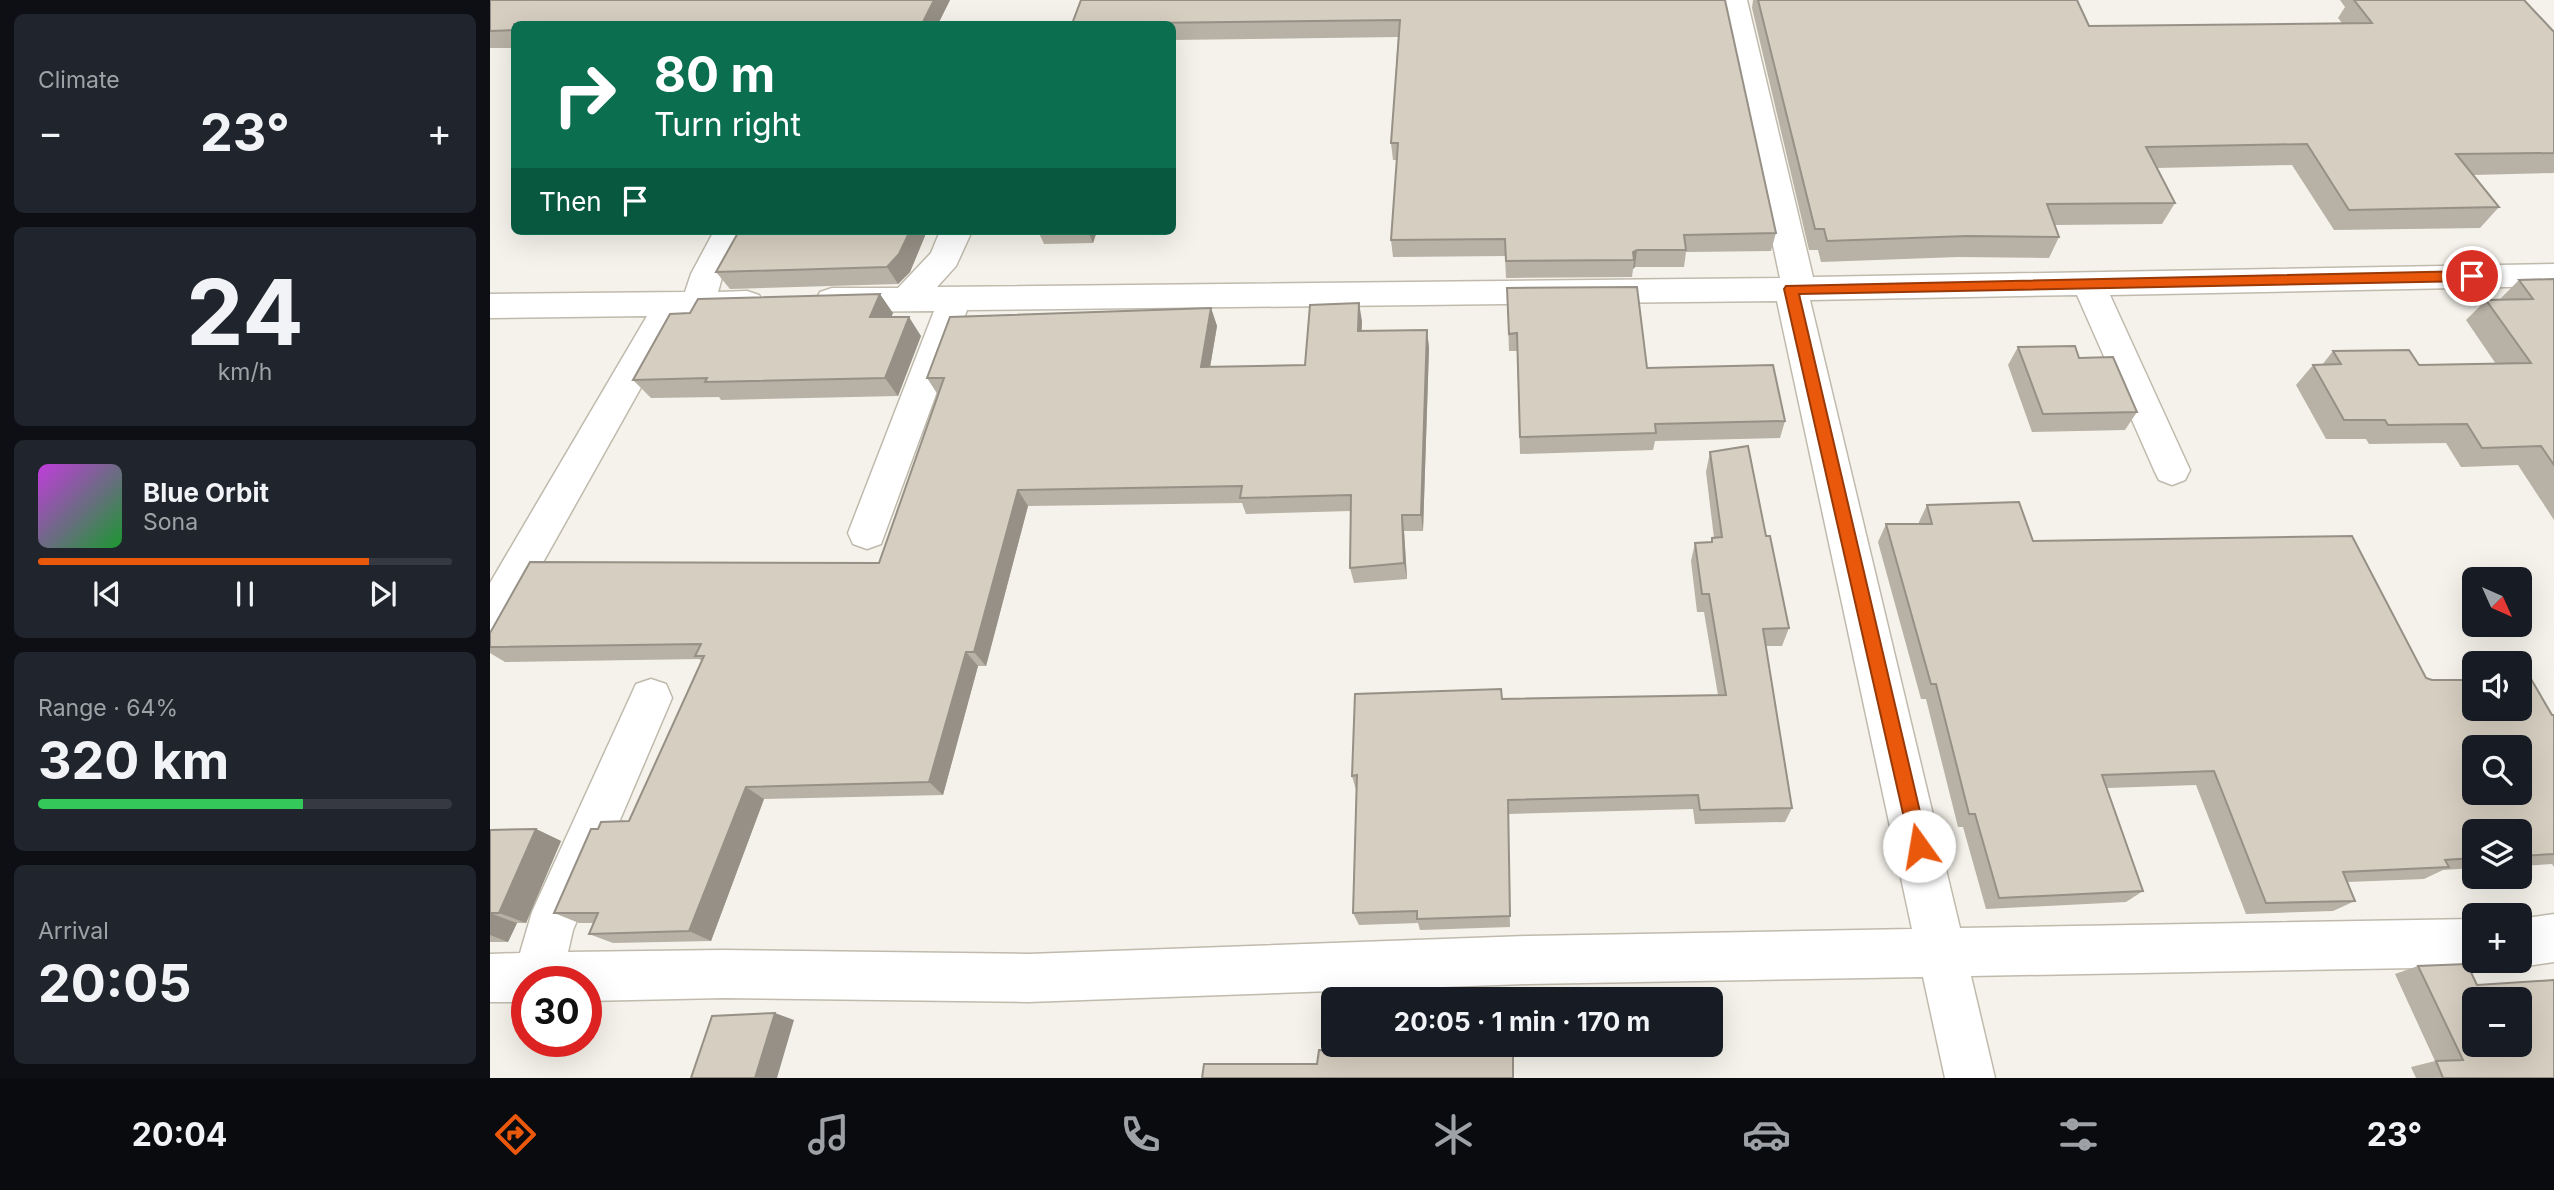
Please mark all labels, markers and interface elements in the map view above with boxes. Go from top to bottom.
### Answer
text: 80 m [654,45,775,104]
icon: right [539,49,630,140]
text: Climate [38,66,120,94]
text: 23° [200,101,290,164]
text: Turn right [654,105,801,144]
text: − [38,109,63,155]
text: + [427,109,452,155]
icon: arrive [616,182,654,220]
text: Then [539,186,602,217]
pin [2442,246,2502,306]
text: 24 [186,257,304,367]
icon: arrive [2453,257,2491,295]
text: km/h [218,358,272,386]
text: Blue Orbit [143,477,269,508]
text: Sona [143,508,198,536]
north arrow [2462,567,2532,637]
map controls [2462,567,2532,1057]
icon: previous [88,575,126,613]
icon: pause [226,575,264,613]
icon: next [364,575,402,613]
button: sound [2462,651,2532,721]
text: Range · 64% [38,694,178,722]
text: 320 km [38,729,229,792]
button: search [2462,735,2532,805]
position arrow [1882,809,1956,883]
button: layers [2462,819,2532,889]
button: + [2462,903,2532,973]
text: Arrival [38,917,109,945]
text: 20:05 [38,952,192,1015]
speed limit sign: 30 [511,966,602,1057]
button: − [2462,987,2532,1057]
text: 20:05 · 1 min · 170 m [1394,1006,1650,1037]
icon: directions [491,1110,540,1159]
icon: music [804,1110,853,1159]
icon: phone [1116,1110,1165,1159]
icon: climate [1429,1110,1478,1159]
icon: car [1742,1110,1791,1159]
icon: filters [2054,1110,2103,1159]
text: 20:04 [132,1115,227,1154]
text: 23° [2367,1115,2422,1154]

